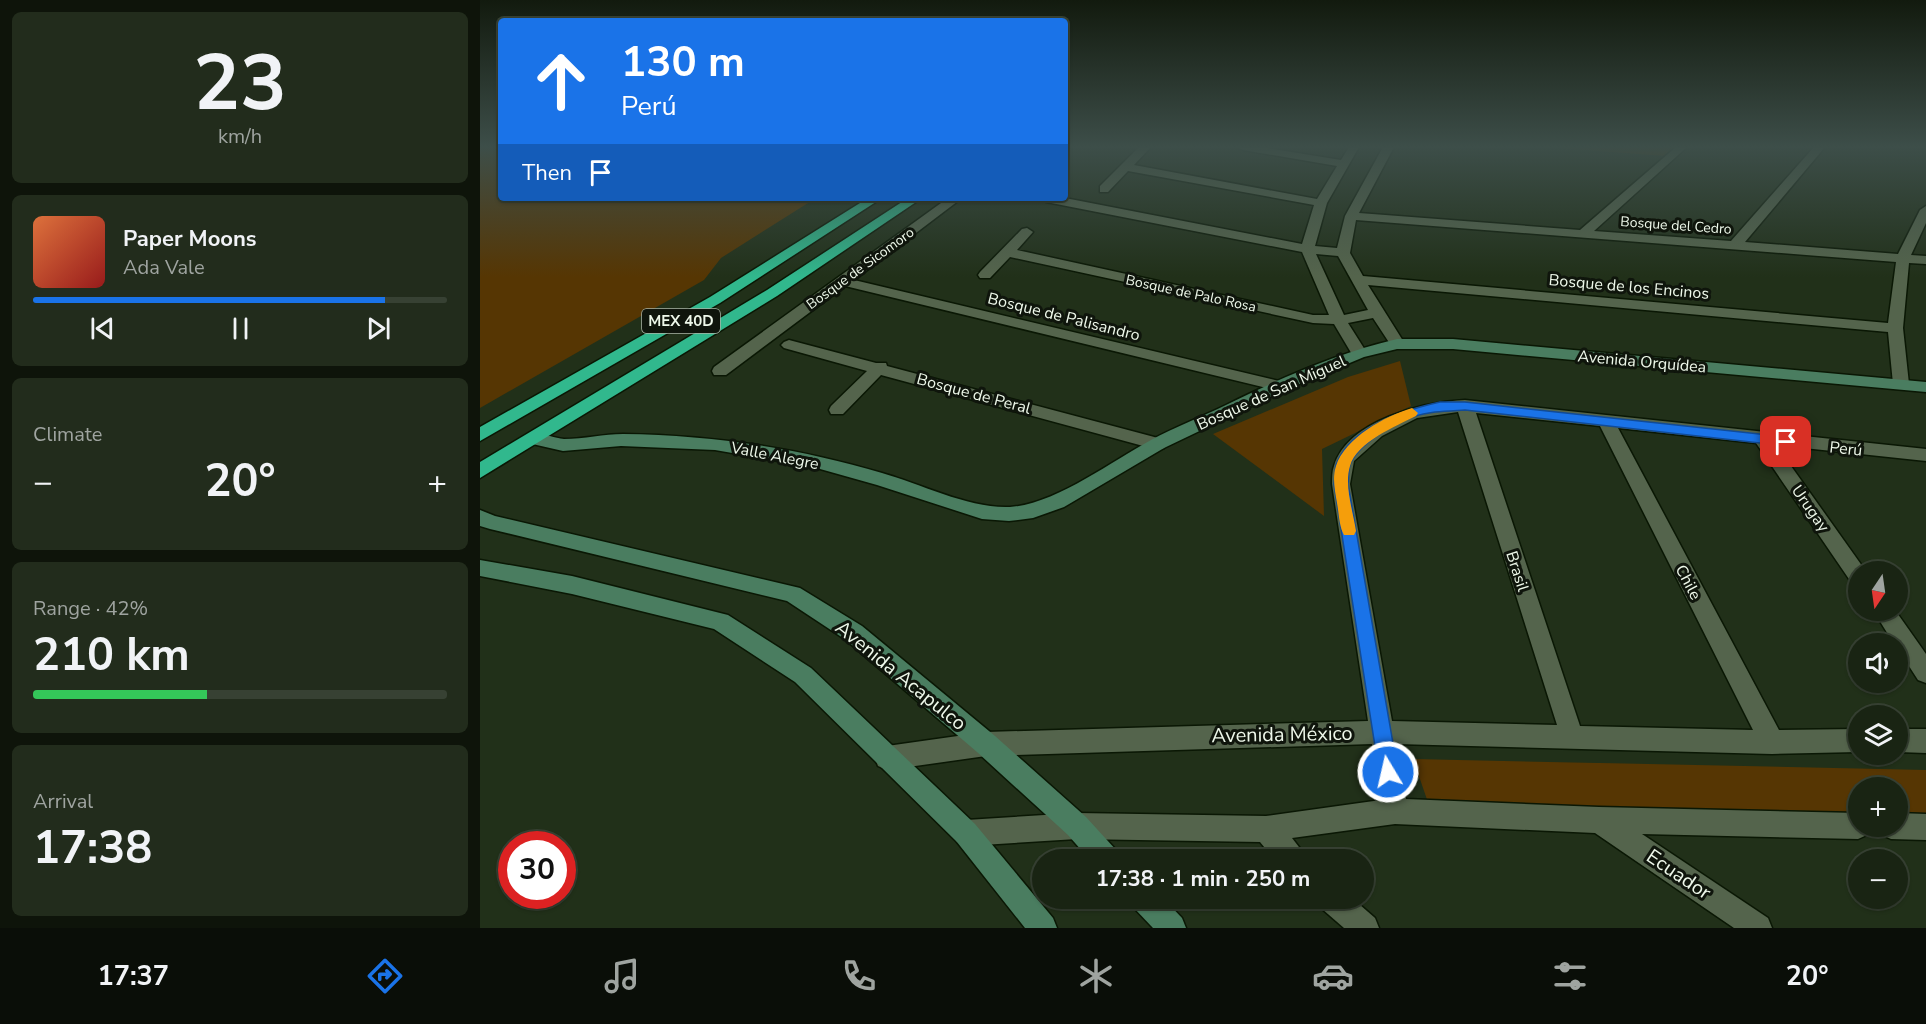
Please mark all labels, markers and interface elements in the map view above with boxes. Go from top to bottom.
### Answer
text: 23 [193,30,287,137]
text: 130 m [621,34,745,91]
icon: ahead [522,42,600,120]
text: Perú [621,88,677,125]
text: km/h [218,123,262,150]
icon: arrive [584,156,617,189]
text: Then [522,158,572,188]
street label: Bosque del Cedro [1620,212,1733,239]
street label: Bosque de Sicomoro [803,223,918,314]
text: Paper Moons [123,224,257,254]
text: Ada Vale [123,254,205,281]
street label: Bosque de los Encinos [1548,269,1710,305]
street label: Bosque de Palo Rosa [1124,270,1258,317]
street label: Bosque de Palisandro [985,287,1142,347]
road number: MEX 40D [642,309,720,333]
icon: previous [86,312,119,345]
icon: pause [224,312,257,345]
icon: next [362,312,395,345]
street label: Avenida Orquídea [1577,345,1707,379]
street label: Bosque de San Miguel [1193,350,1350,436]
street label: Bosque de Peral [914,368,1034,420]
pin [1760,416,1811,467]
text: Climate [33,421,102,448]
icon: arrive [1769,425,1802,458]
street label: Perú [1828,436,1863,462]
street label: Valle Alegre [728,437,821,475]
text: 20° [204,451,276,512]
text: − [33,460,53,505]
text: + [427,460,447,505]
street label: Urugay [1786,481,1835,537]
street label: Brasil [1500,548,1534,594]
street label: Chile [1670,561,1706,604]
north arrow [1848,561,1908,621]
map controls [1848,561,1908,909]
text: Range · 42% [33,595,148,622]
street label: Avenida Acapulco [829,614,972,737]
text: 210 km [33,625,190,686]
button: sound [1848,633,1908,693]
button: layers [1848,705,1908,765]
street label: Avenida México [1211,720,1353,749]
position arrow [1356,740,1420,804]
button: + [1848,777,1908,837]
text: Arrival [33,788,93,815]
text: 17:38 [33,818,152,879]
speed limit sign: 30 [498,831,576,909]
street label: Ecuador [1641,843,1716,906]
button: − [1848,849,1908,909]
text: 17:38 · 1 min · 250 m [1096,864,1310,894]
icon: directions [364,955,406,997]
icon: music [601,955,643,997]
icon: phone [838,955,880,997]
icon: climate [1075,955,1117,997]
icon: car [1312,955,1354,997]
icon: filters [1549,955,1591,997]
text: 17:37 [97,958,169,995]
text: 20° [1786,958,1828,995]

